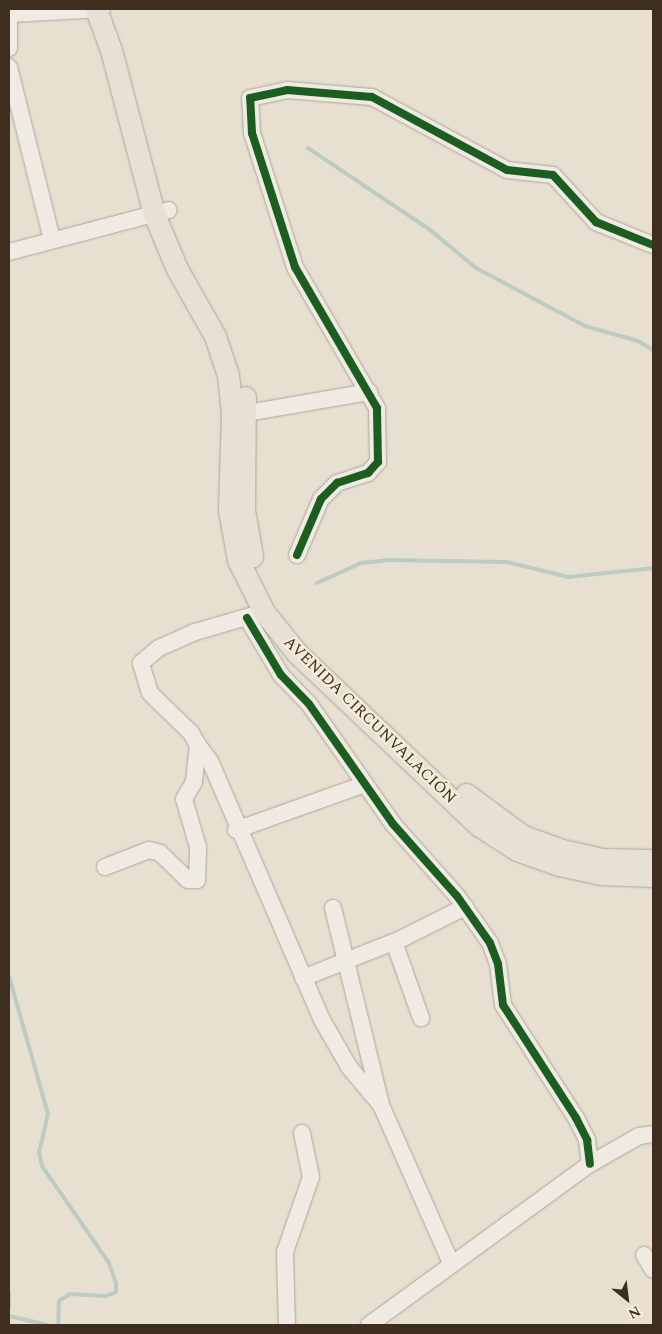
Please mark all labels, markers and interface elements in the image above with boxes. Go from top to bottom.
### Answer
street label: AVENIDA CIRCUNVALACIÓN [280,632,460,808]
north arrow [602,1274,652,1324]
text: N [624,1301,645,1325]

